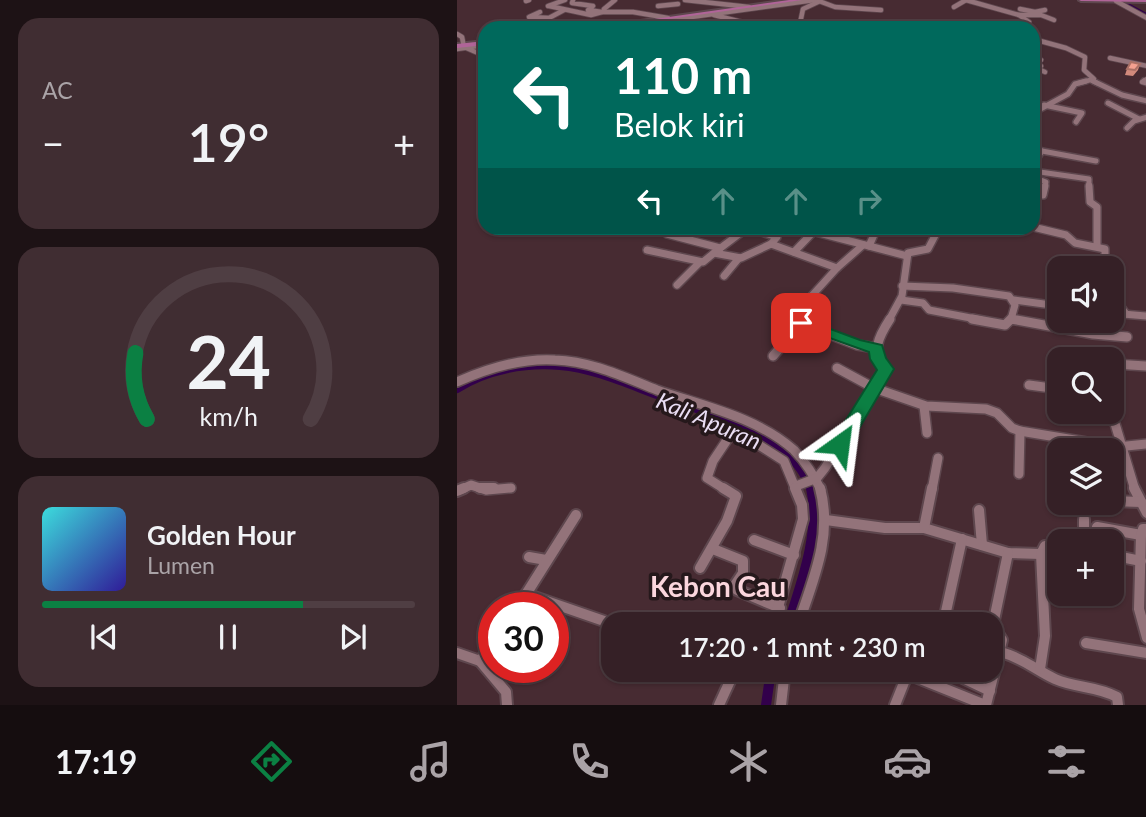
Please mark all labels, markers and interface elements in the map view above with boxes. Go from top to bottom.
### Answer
text: 110 m [614,46,752,104]
icon: left [499,49,590,140]
text: AC [42,76,73,104]
text: Belok kiri [614,105,745,144]
text: 19° [188,111,269,173]
text: − [42,120,64,166]
text: + [393,120,415,166]
icon: left [631,182,669,220]
icon: ahead [704,182,742,220]
icon: ahead [777,182,815,220]
icon: right [850,182,888,220]
map controls [1047,256,1124,606]
button: sound [1047,256,1124,333]
pin [771,293,831,353]
icon: arrive [782,304,820,342]
text: 24 [186,317,271,405]
button: search [1047,347,1124,424]
water label: Kali Apuran [653,386,765,454]
text: km/h [199,400,258,430]
position arrow [803,407,877,481]
button: layers [1047,438,1124,515]
text: Golden Hour [147,519,296,551]
button: + [1047,529,1124,606]
text: Lumen [147,551,215,579]
district label: Kebon Cau [650,569,786,603]
speed limit sign: 30 [478,592,569,683]
icon: previous [85,618,123,656]
icon: pause [209,618,247,656]
icon: next [334,618,372,656]
text: 17:20 · 1 mnt · 230 m [678,631,926,663]
icon: directions [247,737,296,786]
icon: music [406,737,455,786]
icon: phone [565,737,614,786]
icon: climate [724,737,773,786]
icon: car [883,737,932,786]
icon: filters [1042,737,1091,786]
text: 17:19 [55,742,137,781]

